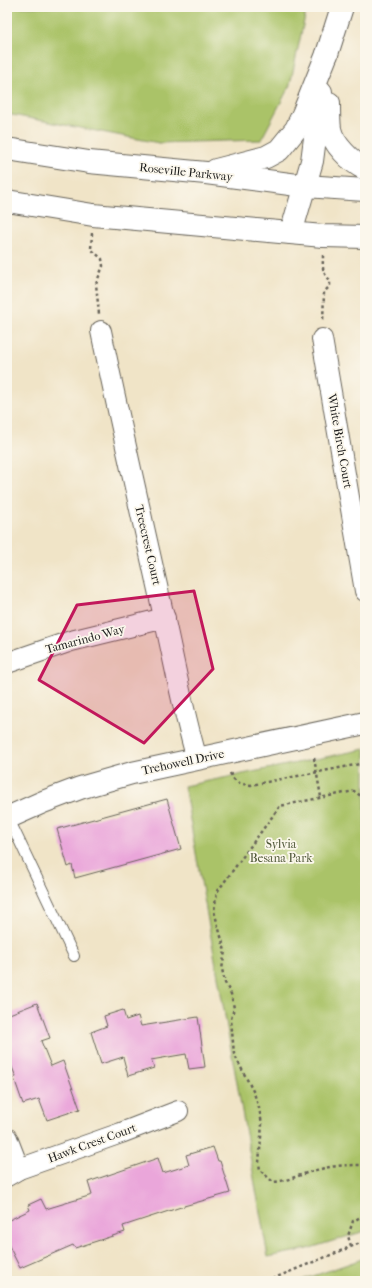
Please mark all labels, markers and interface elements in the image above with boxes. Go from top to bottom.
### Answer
street label: Roseville Parkway [139,160,234,184]
street label: White Birch Court [325,392,355,490]
street label: Treecrest Court [132,503,164,587]
street label: Tamarindo Way [44,622,127,656]
street label: Trehowell Drive [141,746,226,778]
park label: Sylvia Besana Park [250,837,313,865]
street label: Hawk Crest Court [46,1120,139,1165]

